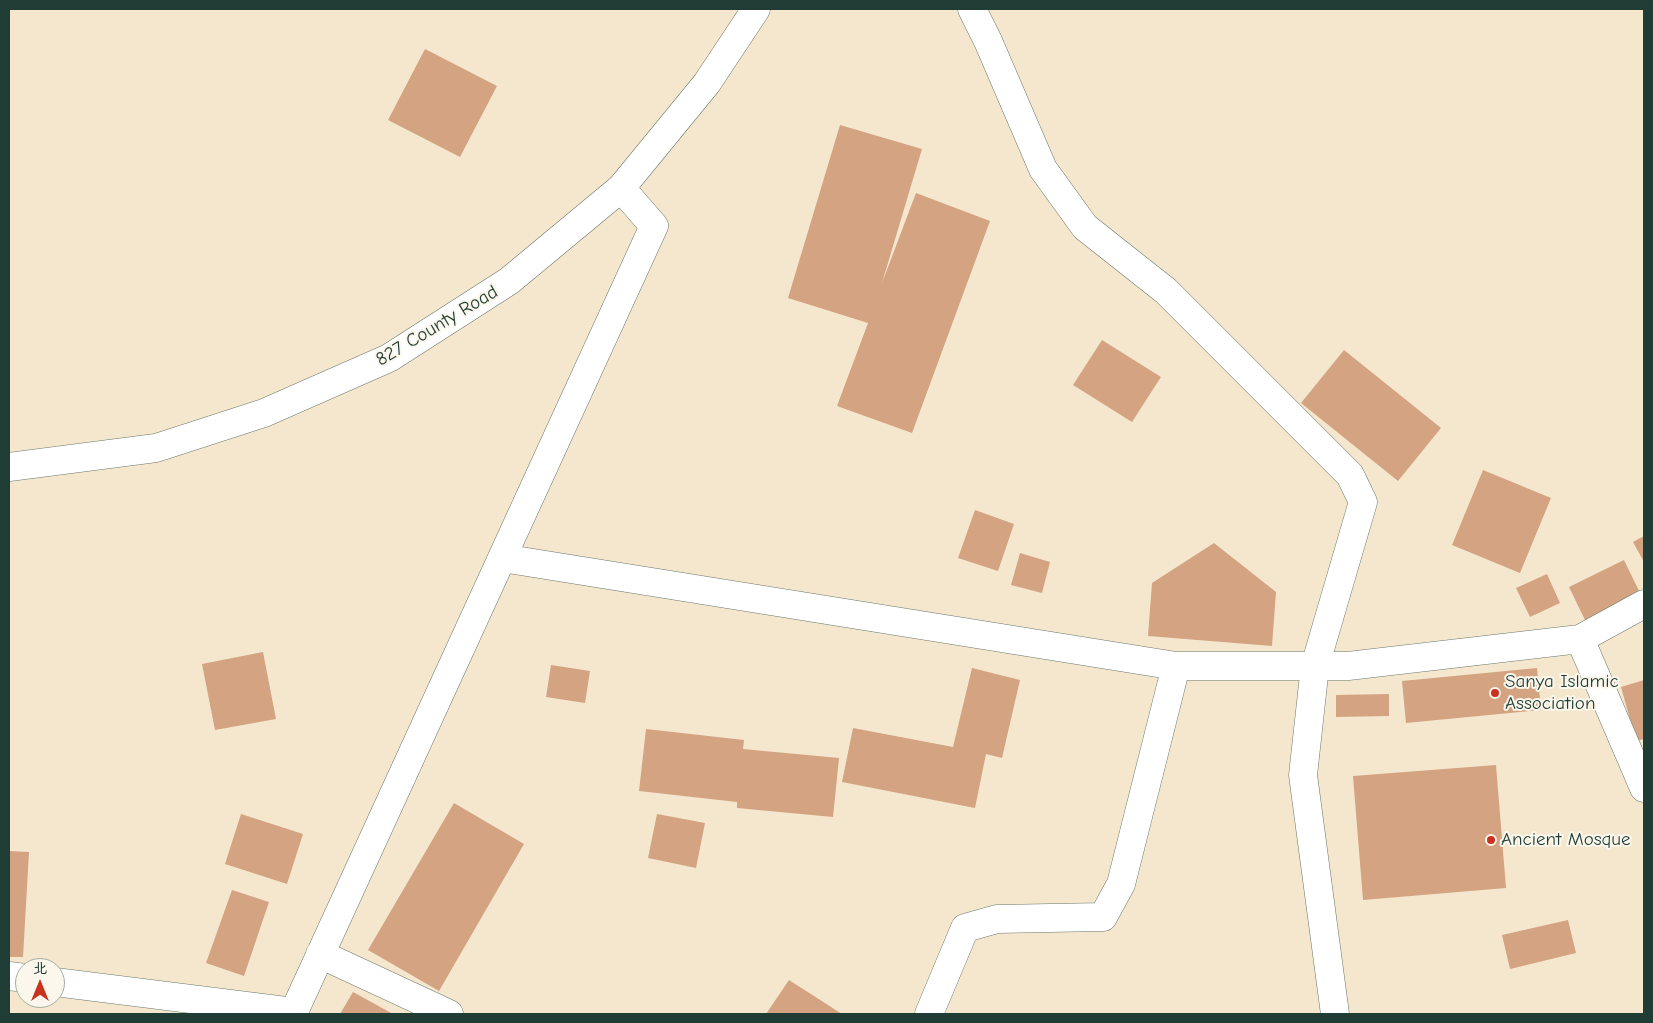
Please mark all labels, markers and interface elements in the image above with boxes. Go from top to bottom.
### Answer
street label: 827 County Road [372,281,502,371]
place label: Sanya Islamic Association [1505,671,1619,715]
marker: Sanya Islamic Association [1489,687,1501,699]
place label: Ancient Mosque [1501,829,1631,851]
marker: Ancient Mosque [1485,834,1497,846]
north arrow [15,958,65,1008]
text: 北 [33,960,47,977]

